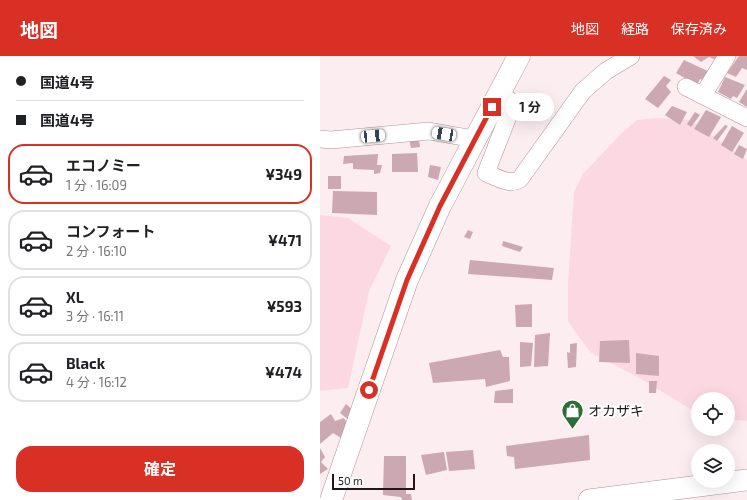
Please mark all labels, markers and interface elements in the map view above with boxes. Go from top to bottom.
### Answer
text: 地図 [20,18,58,41]
text: 地図 [571,20,599,37]
text: 経路 [621,20,649,37]
text: 保存済み [671,20,727,37]
text: 国道4号 [40,73,95,91]
callout: 1 分 [506,93,554,121]
route end [483,98,501,116]
text: 1 分 [519,99,541,115]
text: 国道4号 [40,111,95,129]
car [431,126,457,142]
car [361,129,385,143]
icon: car [18,156,54,192]
text: エコノミー [66,156,141,174]
text: ¥349 [265,165,302,183]
text: 1 分 · 16:09 [66,177,127,193]
icon: car [18,222,54,258]
text: コンフォート [66,222,156,240]
text: ¥471 [268,231,302,249]
text: 2 分 · 16:10 [66,243,127,259]
icon: car [18,288,54,324]
text: XL [66,288,84,306]
text: ¥593 [266,297,302,315]
text: 3 分 · 16:11 [66,308,124,324]
icon: car [18,354,54,390]
text: Black [66,354,105,372]
text: ¥474 [265,363,302,381]
text: 4 分 · 16:12 [66,374,127,390]
route start [360,381,378,399]
map controls [691,392,735,488]
button: locate [691,392,735,436]
shop icon: オカザキ [560,398,586,431]
place label: オカザキ [588,402,644,419]
button: layers [691,444,735,488]
button: 確定 [16,446,304,492]
scale bar [332,472,415,491]
text: 50 m [338,474,363,487]

